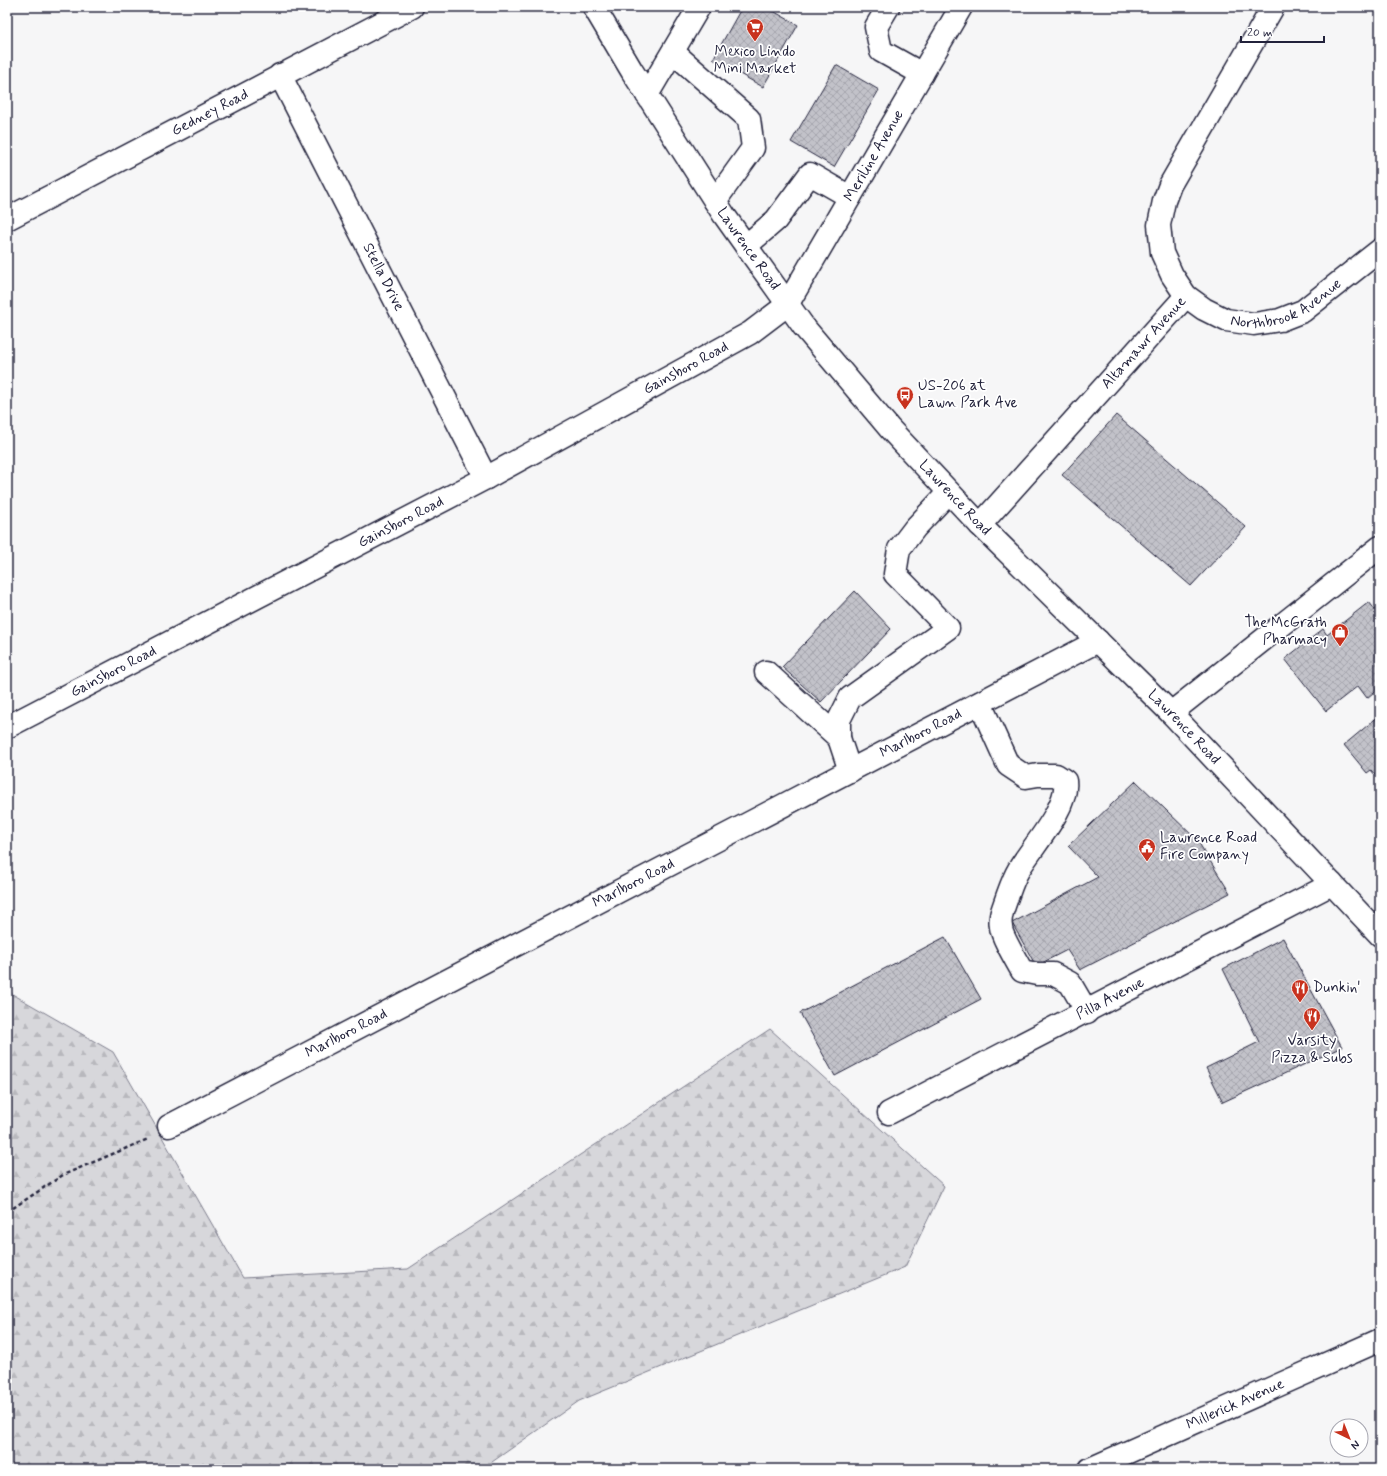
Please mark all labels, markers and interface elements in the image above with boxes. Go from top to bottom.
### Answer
supermarket icon: Mexico Lindo Mini Market [745,17,765,42]
scale bar [1241,18,1324,44]
text: 20 m [1247,25,1273,41]
place label: Mexico Lindo Mini Market [714,42,796,79]
street label: Gedney Road [168,84,252,141]
street label: Meriline Avenue [839,106,909,206]
street label: Lawrence Road [712,204,785,294]
street label: Stella Drive [358,240,409,315]
street label: Northbrook Avenue [1229,274,1346,334]
street label: Altamawr Avenue [1097,292,1191,393]
street label: Gainsboro Road [640,337,732,400]
place label: US-206 at Lawn Park Ave [918,376,1018,413]
bus stop icon: US-206 at Lawn Park Ave [895,385,915,410]
street label: Lawrence Road [914,456,995,540]
street label: Gainsboro Road [355,492,447,553]
place label: The McGrath Pharmacy [1245,613,1327,650]
shop icon: The McGrath Pharmacy [1330,622,1350,647]
street label: Gainsboro Road [67,641,160,702]
street label: Lawrence Road [1143,685,1225,769]
street label: Marlboro Road [876,704,965,763]
place label: Lawrence Road Fire Company [1160,828,1257,865]
public building icon: Lawrence Road Fire Company [1137,837,1157,862]
street label: Marlboro Road [589,854,678,913]
street label: Pilla Avenue [1073,973,1148,1025]
restaurant icon: Dunkin' [1290,978,1310,1003]
place label: Dunkin' [1313,978,1361,998]
street label: Marlboro Road [302,1004,391,1063]
restaurant icon: Varsity Pizza & Subs [1302,1006,1322,1031]
place label: Varsity Pizza & Subs [1271,1031,1353,1068]
street label: Millerick Avenue [1183,1374,1287,1435]
north arrow [1329,1418,1369,1458]
text: N [1348,1437,1363,1452]

